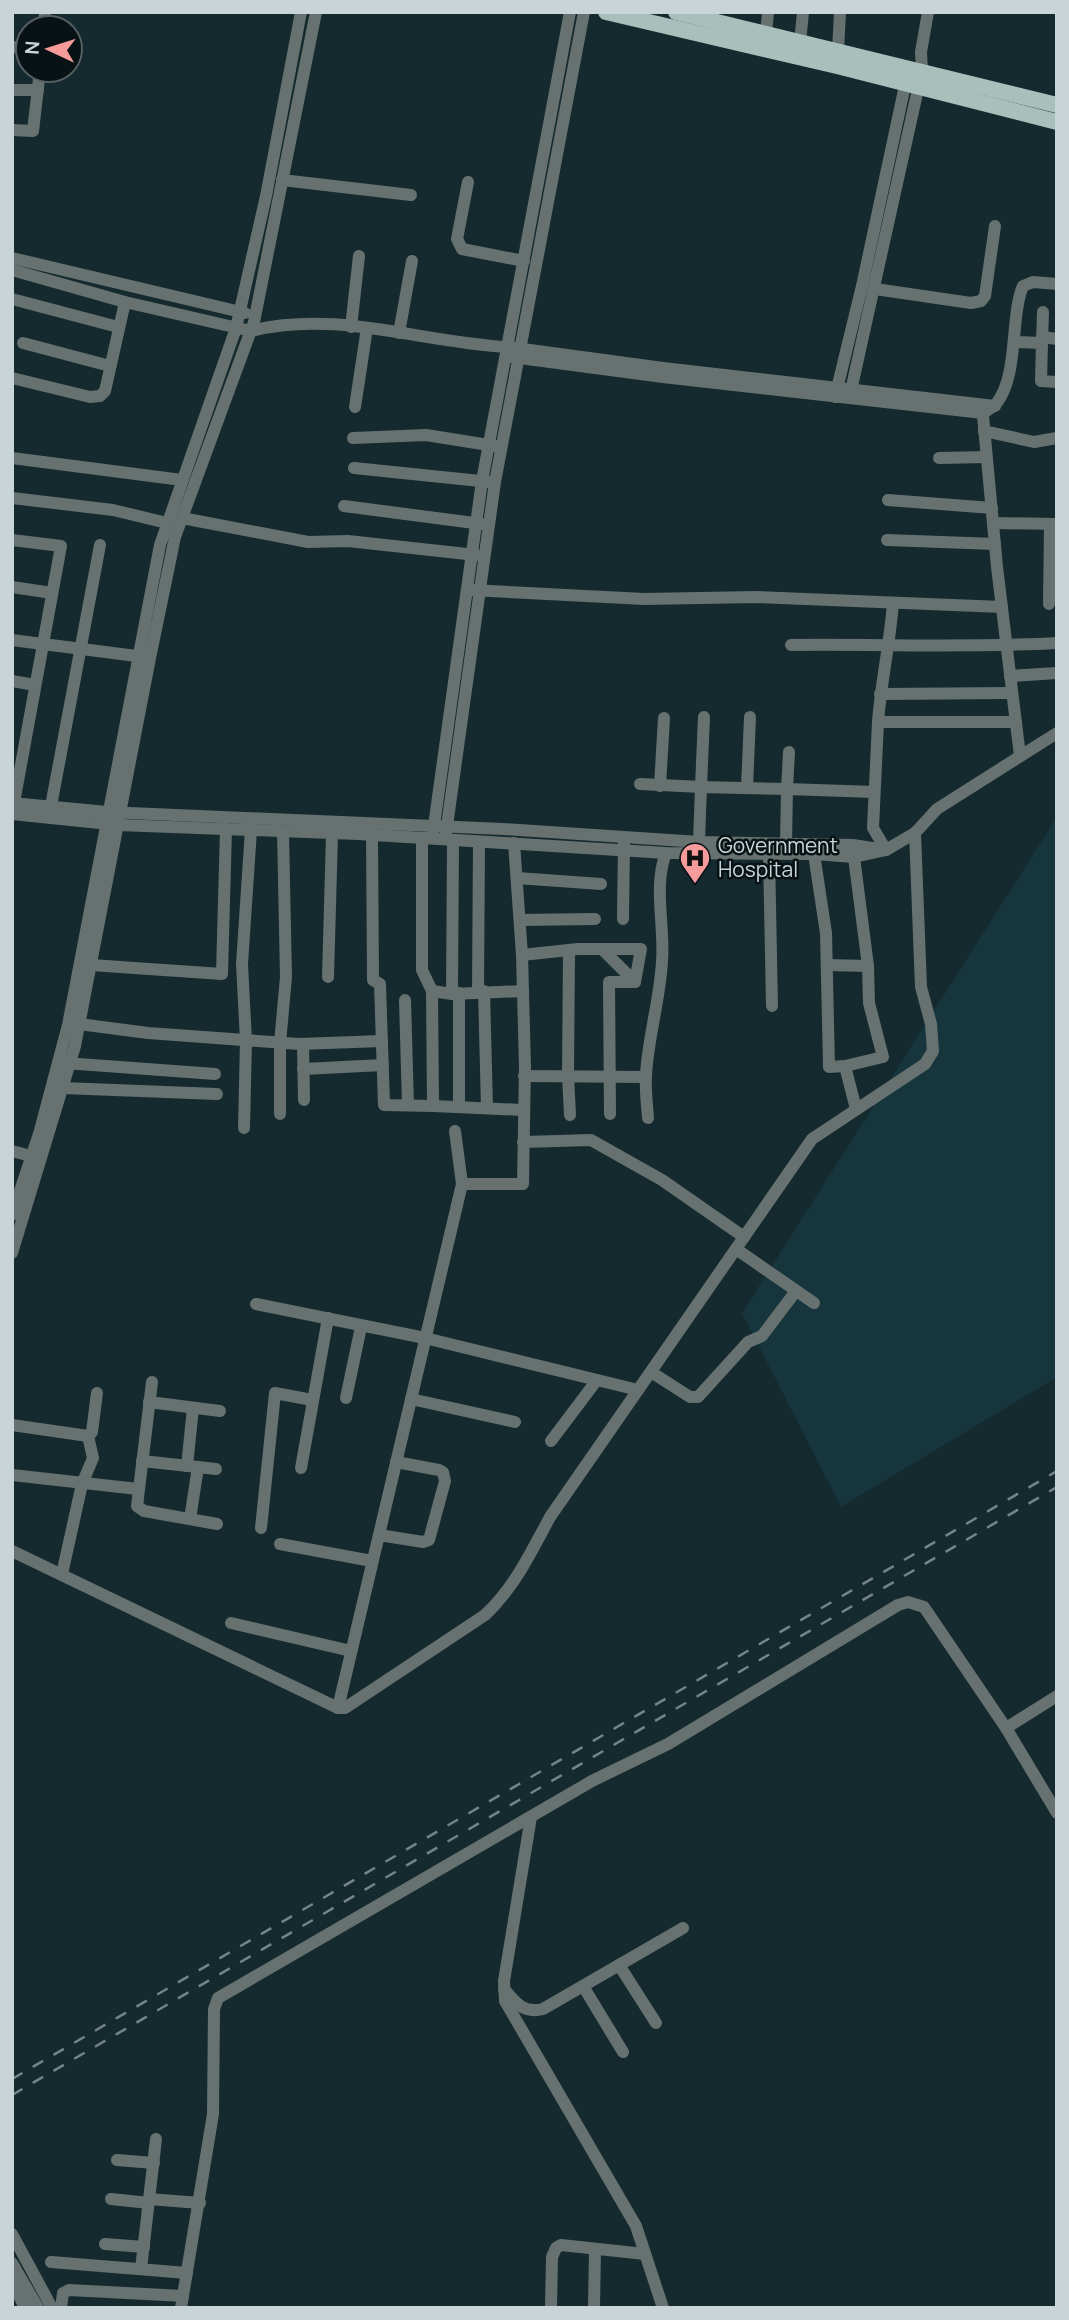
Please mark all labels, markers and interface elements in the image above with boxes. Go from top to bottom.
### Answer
north arrow [14,14,84,84]
text: N [19,40,45,56]
place label: Government Hospital [718,831,838,883]
hospital icon: Government Hospital [678,841,712,885]

